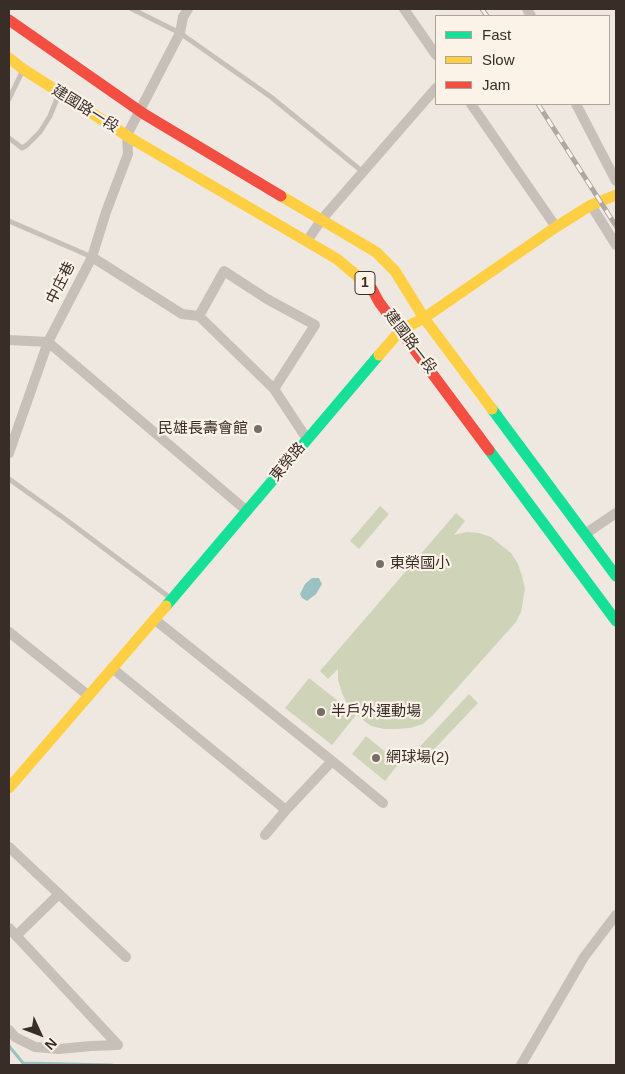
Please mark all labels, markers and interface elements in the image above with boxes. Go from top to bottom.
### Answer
legend [435,15,610,105]
text: Fast [482,26,511,43]
text: Slow [482,51,515,68]
text: Jam [482,76,510,93]
street label: 建國路一段 [48,81,122,137]
street label: 中庄巷 [43,259,79,307]
road number: 1 [355,272,375,294]
street label: 建國路一段 [380,307,440,377]
place label: 民雄長壽會館 [158,420,248,438]
marker: 民雄長壽會館 [252,423,264,435]
street label: 東榮路 [267,439,309,485]
place label: 東榮國小 [390,555,450,573]
marker: 東榮國小 [374,558,386,570]
place label: 半戶外運動場 [331,703,421,721]
marker: 半戶外運動場 [315,706,327,718]
place label: 網球場(2) [386,749,449,767]
marker: 網球場(2) [370,752,382,764]
north arrow [15,1009,65,1059]
text: N [42,1035,60,1053]

